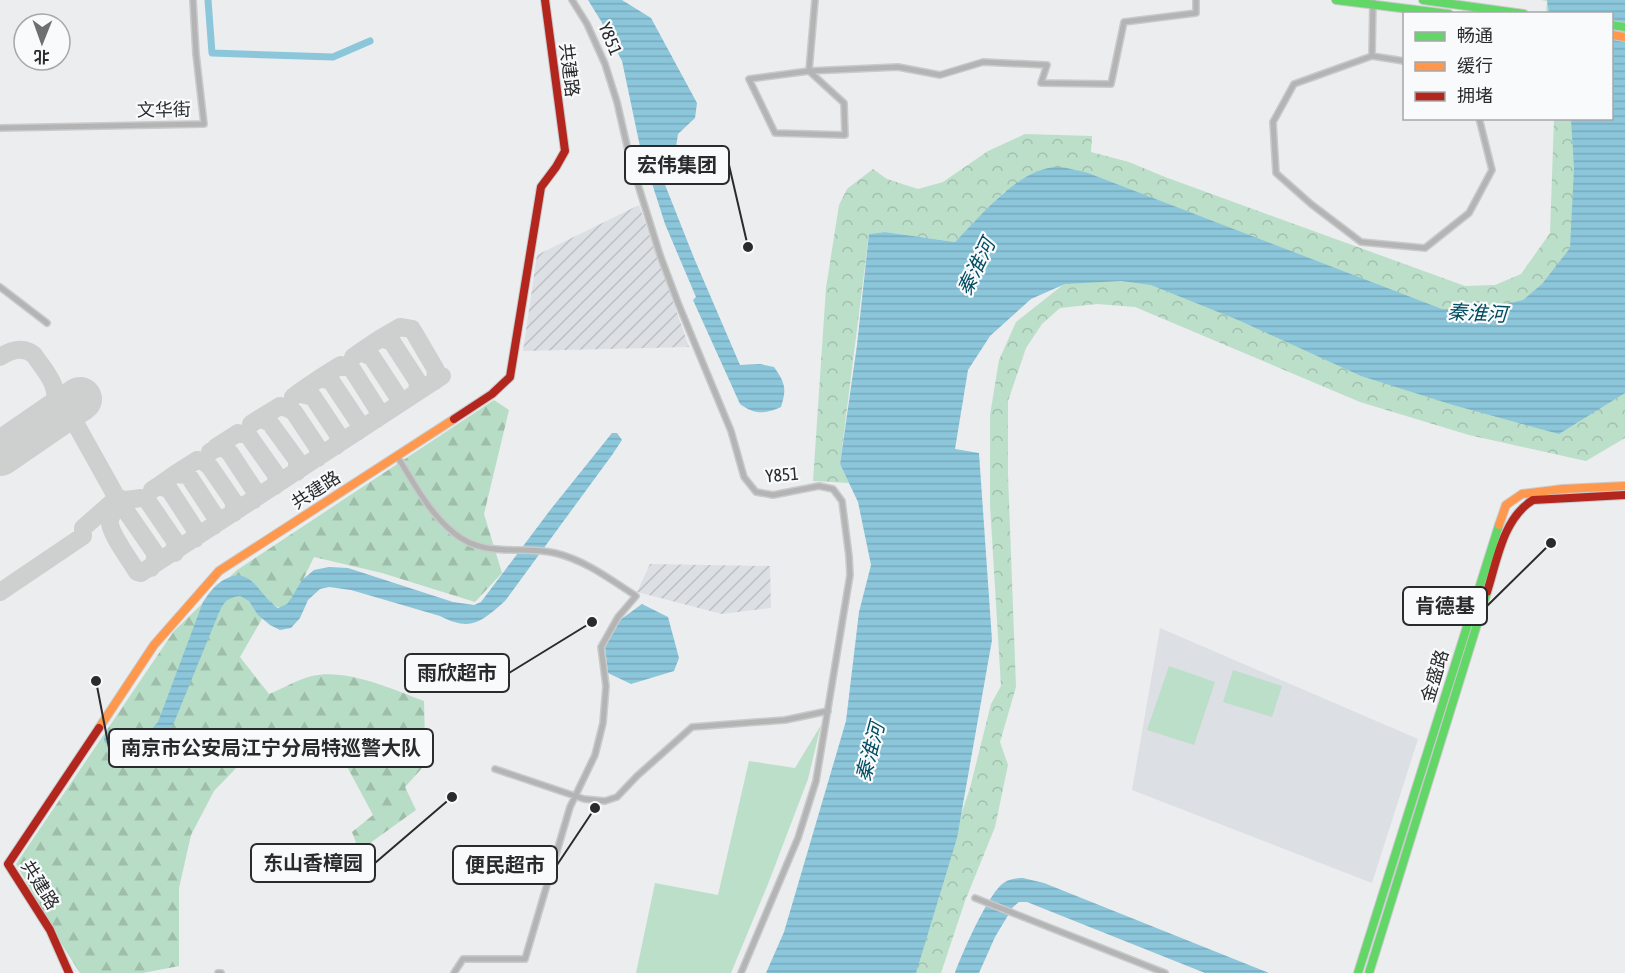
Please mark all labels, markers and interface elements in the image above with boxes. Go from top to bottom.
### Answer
north arrow [12,12,72,72]
legend [1403,12,1613,120]
street label: Y851 [594,19,627,58]
text: 畅通 [1457,25,1493,46]
street label: 共建路 [556,42,583,98]
text: 北 [34,48,50,66]
text: 缓行 [1457,55,1493,76]
text: 拥堵 [1457,85,1493,106]
street label: 文华街 [137,99,191,120]
callout: 宏伟集团 [625,146,729,184]
text: 宏伟集团 [637,153,717,176]
water label: 秦淮河 [952,231,1001,299]
water label: 秦淮河 [1446,299,1512,326]
street label: Y851 [764,463,800,486]
street label: 共建路 [287,466,344,513]
callout: 肯德基 [1403,587,1487,625]
text: 肯德基 [1415,594,1475,617]
street label: 金盛路 [1417,647,1452,705]
callout: 雨欣超市 [405,654,509,692]
text: 雨欣超市 [417,661,497,684]
water label: 秦淮河 [851,716,889,784]
callout: 南京市公安局江宁分局特巡警大队 [109,729,433,767]
text: 南京市公安局江宁分局特巡警大队 [121,736,421,759]
callout: 东山香樟园 [251,844,375,882]
callout: 便民超市 [453,846,557,884]
text: 东山香樟园 [263,851,363,874]
text: 便民超市 [465,853,545,876]
street label: 共建路 [17,856,64,913]

